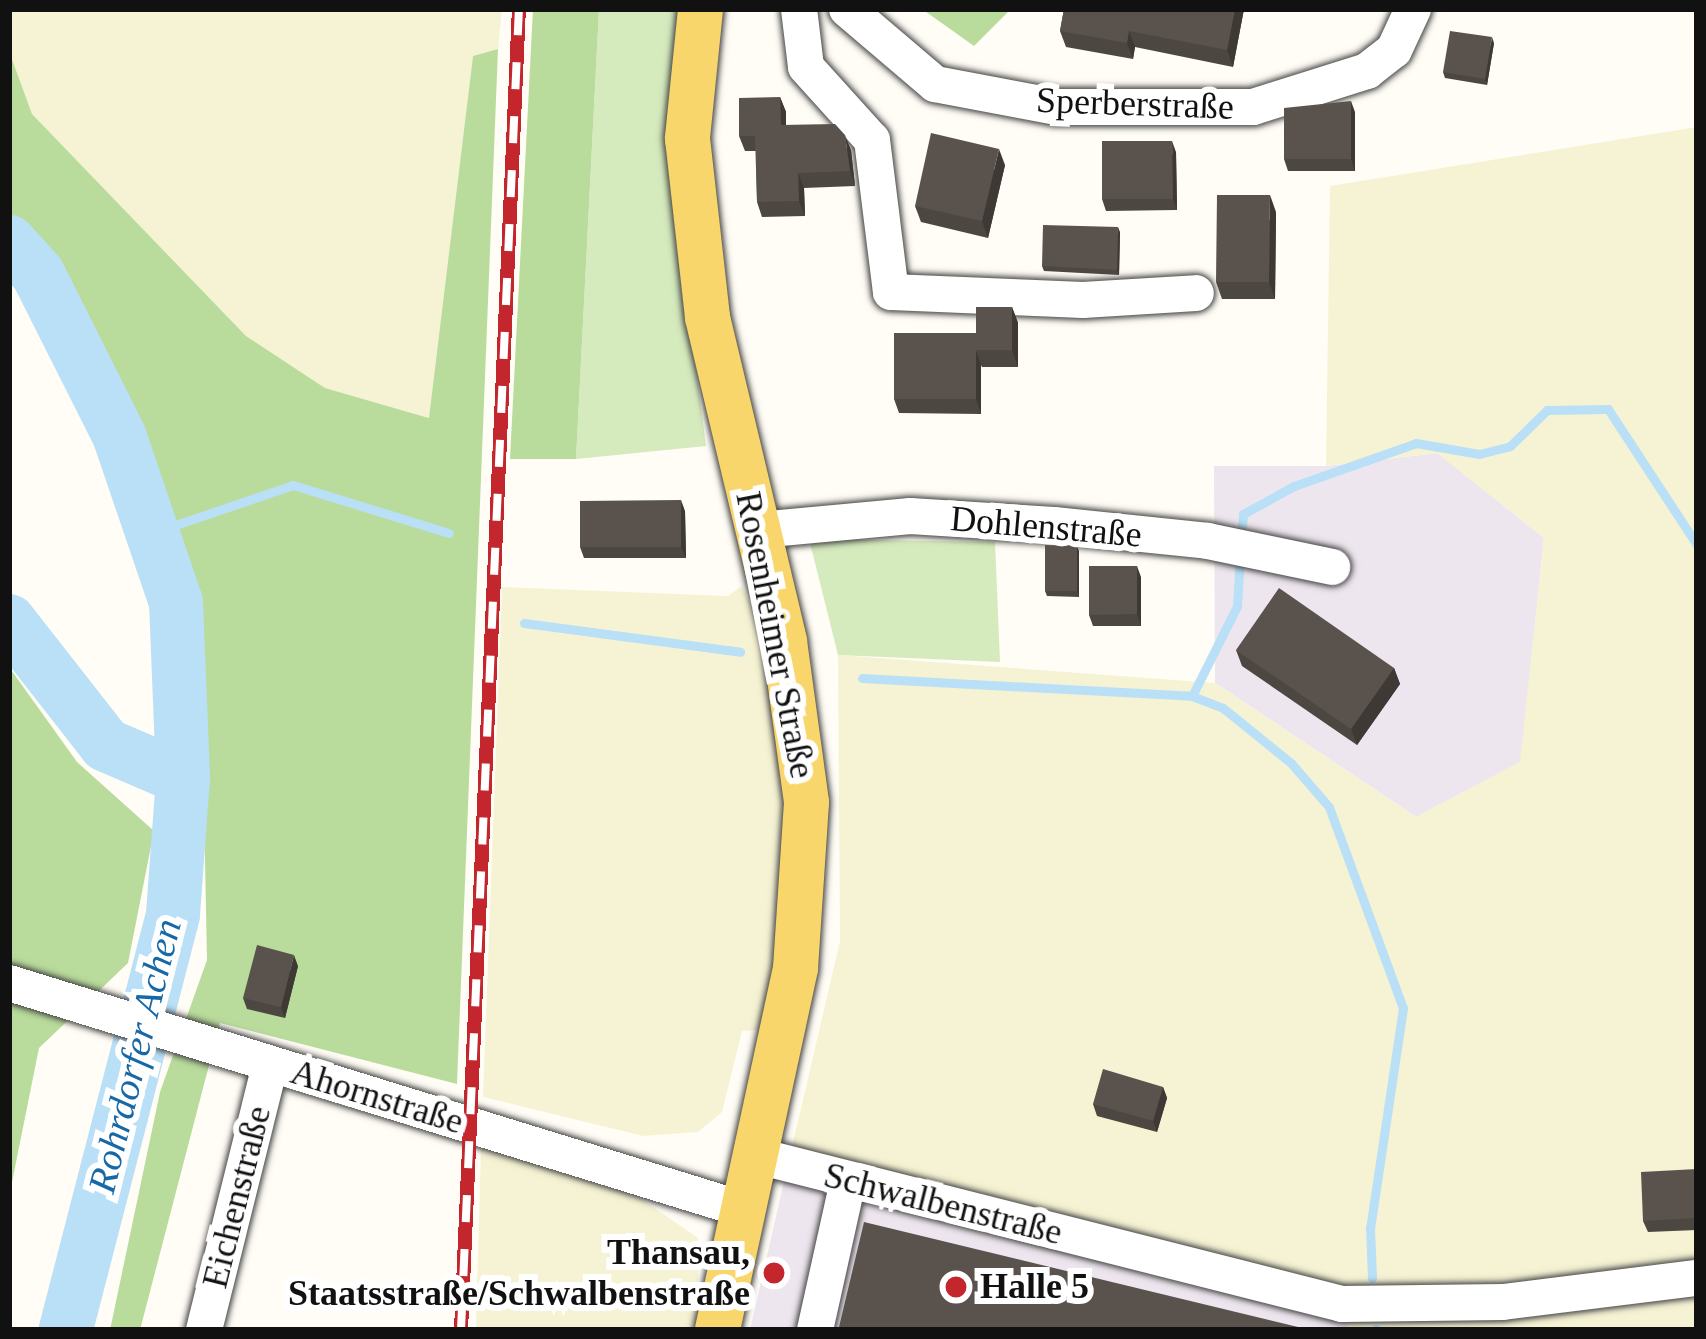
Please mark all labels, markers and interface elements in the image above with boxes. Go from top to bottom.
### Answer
street label: Sperberstraße [1035,79,1235,129]
street label: Rosenheimer Straße [726,488,824,782]
street label: Dohlenstraße [949,497,1143,557]
water label: Rohrdorfer Achen [78,914,192,1198]
street label: Ahornstraße [286,1050,468,1144]
street label: Eichenstraße [194,1102,280,1292]
street label: Schwalbenstraße [819,1154,1067,1254]
place label: Thansau, Staatsstraße/Schwalbenstraße [288,1230,750,1315]
marker: Thansau, Staatsstraße/Schwalbenstraße [761,1260,787,1286]
place label: Halle 5 [980,1265,1089,1309]
marker: Halle 5 [943,1274,969,1300]

